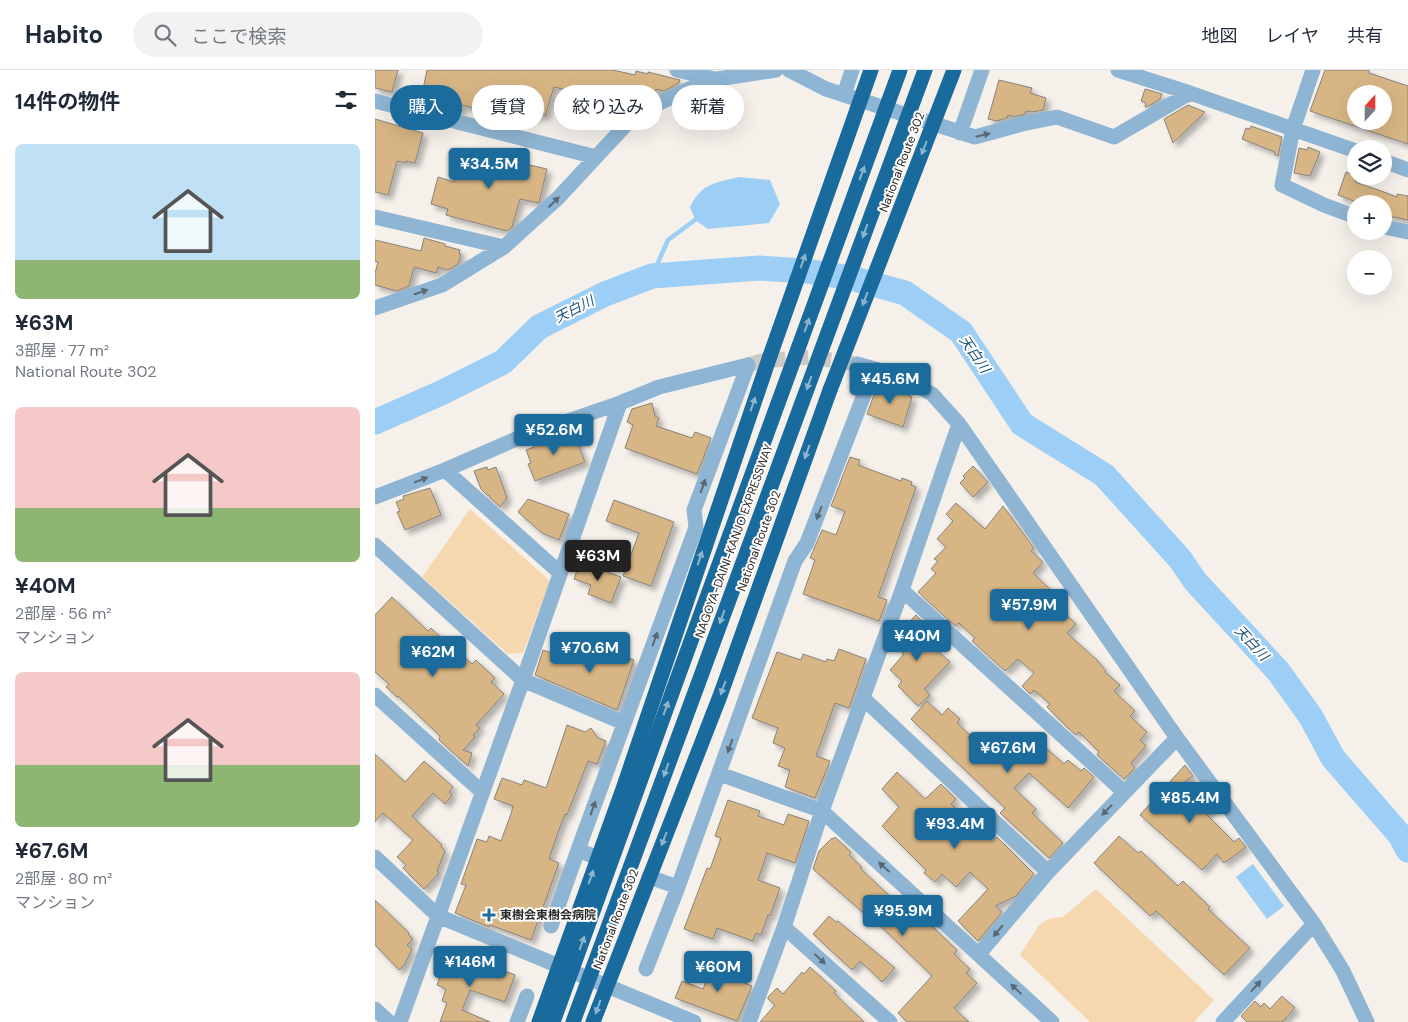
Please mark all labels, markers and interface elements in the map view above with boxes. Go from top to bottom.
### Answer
search box [133,12,483,57]
text: Habito [25,19,103,50]
icon: search [151,21,179,49]
text: ここで検索 [191,24,286,49]
text: 地図 [1202,24,1238,48]
text: レイヤ [1266,24,1319,48]
text: 共有 [1347,24,1383,48]
chip: 購入 [390,85,462,130]
chip: 賃貸 [472,85,544,130]
chip: 絞り込み [554,85,662,130]
chip: 新着 [672,85,744,130]
north arrow [1347,85,1393,130]
map controls [1347,85,1392,295]
icon: filters [332,86,360,114]
text: 14件の物件 [15,88,120,116]
street label: National Route 302 [876,110,928,214]
one-way arrow [975,130,991,138]
button: layers [1347,140,1392,185]
one-way arrow [919,141,927,155]
pin: ¥34.5M [448,148,530,190]
text: ¥34.5M [460,153,518,174]
one-way arrow [858,165,866,180]
icon: home [143,176,233,266]
button: + [1347,195,1392,240]
one-way arrow [548,196,560,208]
one-way arrow [861,223,868,238]
button: − [1347,250,1392,295]
one-way arrow [799,253,807,268]
one-way arrow [414,288,429,296]
water label: 天白川 [551,291,599,327]
one-way arrow [860,292,868,307]
text: ¥63M [15,309,73,337]
one-way arrow [804,318,811,333]
water label: 天白川 [956,332,995,378]
text: 3部屋 · 77 m² [15,340,109,361]
text: National Route 302 [15,361,156,382]
pin: ¥45.6M [849,362,931,405]
text: ¥45.6M [861,368,919,389]
one-way arrow [805,376,813,391]
one-way arrow [750,397,757,412]
pin: ¥52.6M [513,414,595,456]
text: ¥52.6M [525,419,583,440]
icon: home [143,440,233,530]
street label: NAGOYA-DAINI-KANJO EXPRESSWAY [691,442,777,640]
one-way arrow [803,445,811,460]
one-way arrow [413,476,428,483]
one-way arrow [699,478,707,493]
street label: National Route 302 [733,488,785,594]
one-way arrow [815,505,822,520]
pin: ¥63M [568,540,628,582]
text: ¥63M [576,545,620,566]
one-way arrow [696,550,704,565]
text: ¥40M [15,572,76,600]
pin: ¥57.9M [988,588,1070,631]
text: ¥57.9M [1001,594,1057,615]
text: 2部屋 · 56 m² [15,603,112,624]
one-way arrow [718,610,725,625]
pin: ¥40M [887,620,947,662]
water label: 天白川 [1231,622,1274,666]
text: ¥40M [894,625,940,646]
text: マンション [15,627,95,648]
one-way arrow [651,631,659,646]
pin: ¥70.6M [549,632,631,674]
pin: ¥62M [403,636,463,678]
text: ¥70.6M [561,637,619,658]
text: ¥62M [411,641,455,662]
one-way arrow [719,680,726,695]
one-way arrow [662,700,670,715]
icon: home [143,705,233,795]
pin: ¥67.6M [967,732,1049,774]
text: ¥67.6M [980,737,1036,758]
one-way arrow [726,738,733,753]
one-way arrow [662,763,670,778]
pin: ¥85.4M [1149,782,1231,824]
text: ¥85.4M [1160,787,1220,808]
one-way arrow [589,800,597,815]
one-way arrow [1101,804,1113,816]
pin: ¥93.4M [914,808,996,850]
text: ¥93.4M [926,813,984,834]
one-way arrow [659,832,667,846]
text: ¥67.6M [15,837,88,865]
one-way arrow [878,861,890,873]
street label: National Route 302 [590,867,642,971]
text: 2部屋 · 80 m² [15,868,112,889]
one-way arrow [587,869,595,884]
text: マンション [15,892,95,913]
pin: ¥95.9M [862,894,944,937]
text: ¥95.9M [874,900,932,921]
place label: 東樹会東樹会病院 [500,907,596,923]
marker: 東樹会東樹会病院 [482,908,496,922]
one-way arrow [993,924,1004,937]
one-way arrow [578,935,586,950]
pin: ¥146M [435,946,505,988]
pin: ¥60M [688,950,748,993]
text: ¥146M [445,951,495,972]
one-way arrow [814,953,826,965]
text: ¥60M [695,956,741,977]
one-way arrow [1250,980,1262,992]
one-way arrow [1011,983,1023,995]
one-way arrow [594,1000,602,1015]

